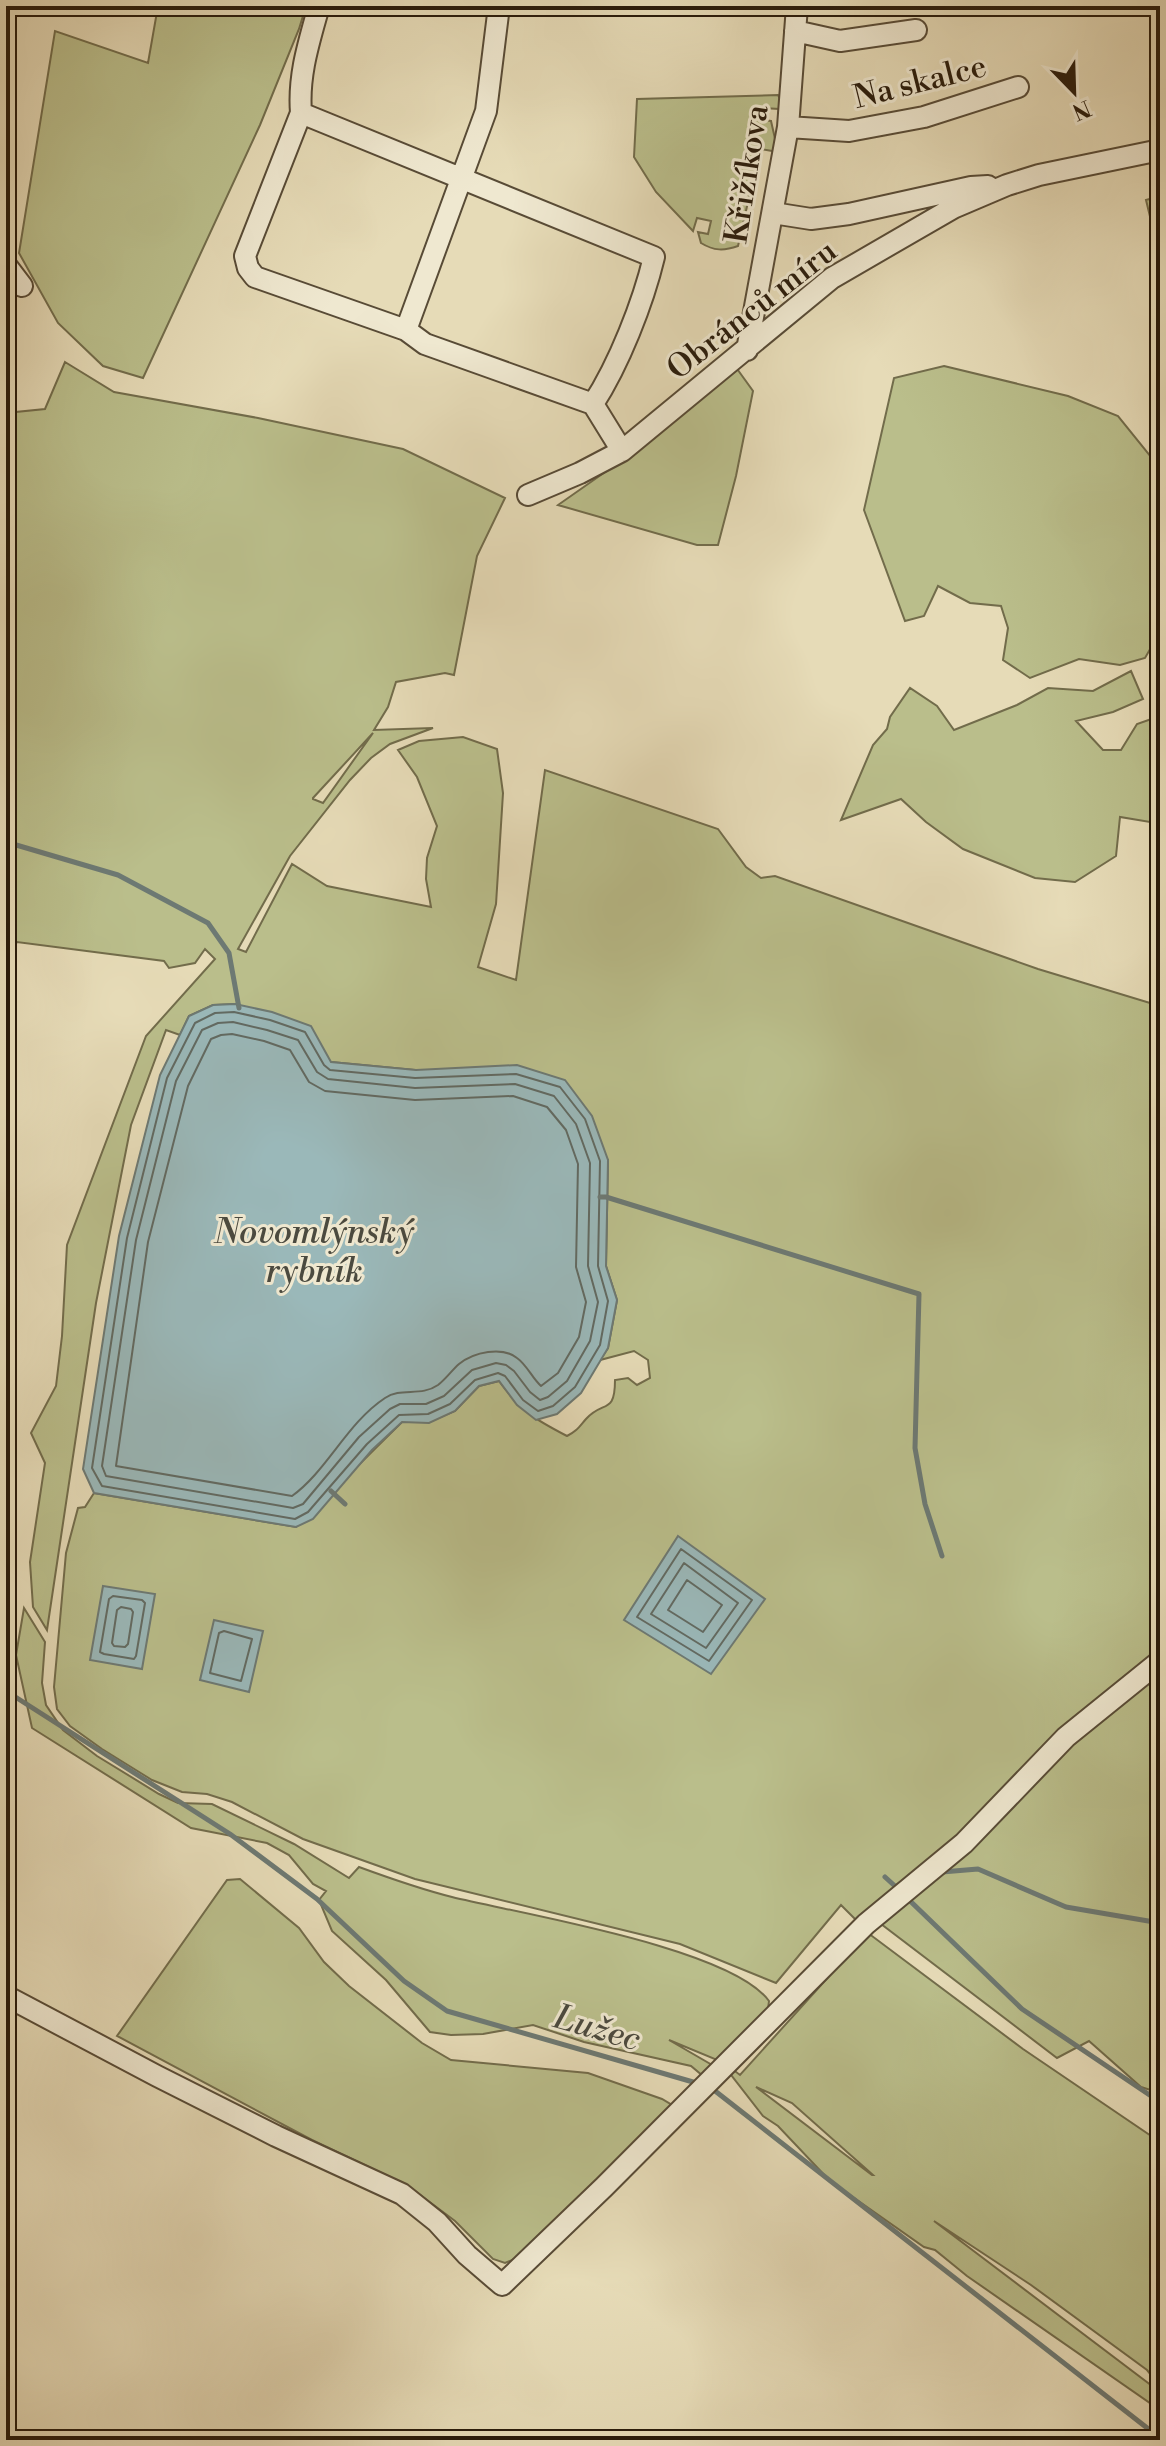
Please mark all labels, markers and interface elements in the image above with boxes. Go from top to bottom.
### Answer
street label: Na skalce [849,46,991,118]
north arrow [1034,52,1114,132]
text: N [1067,93,1095,125]
street label: Křižíkova [716,101,778,246]
street label: Obránců míru [659,231,845,389]
water label: Novomlýnský rybník [213,1212,415,1293]
water label: Lužec [548,1996,645,2061]

